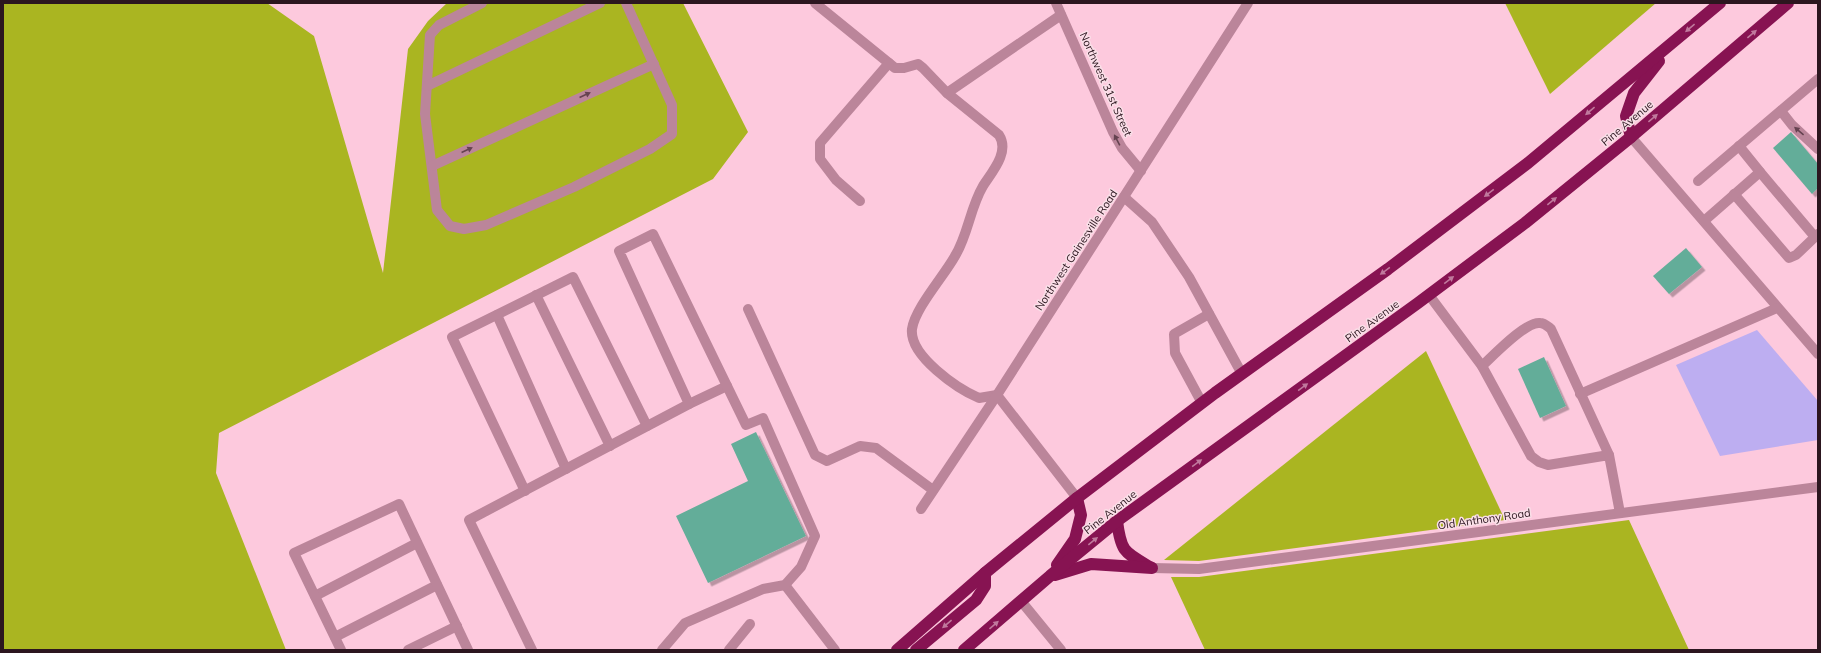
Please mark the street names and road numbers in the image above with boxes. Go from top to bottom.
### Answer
street label: Northwest 31st Street [1077,30,1135,138]
street label: Pine Avenue [1598,97,1656,149]
street label: Northwest Gainesville Road [1032,187,1120,313]
street label: Pine Avenue [1342,297,1402,345]
street label: Pine Avenue [1081,487,1139,537]
street label: Old Anthony Road [1437,506,1531,532]

